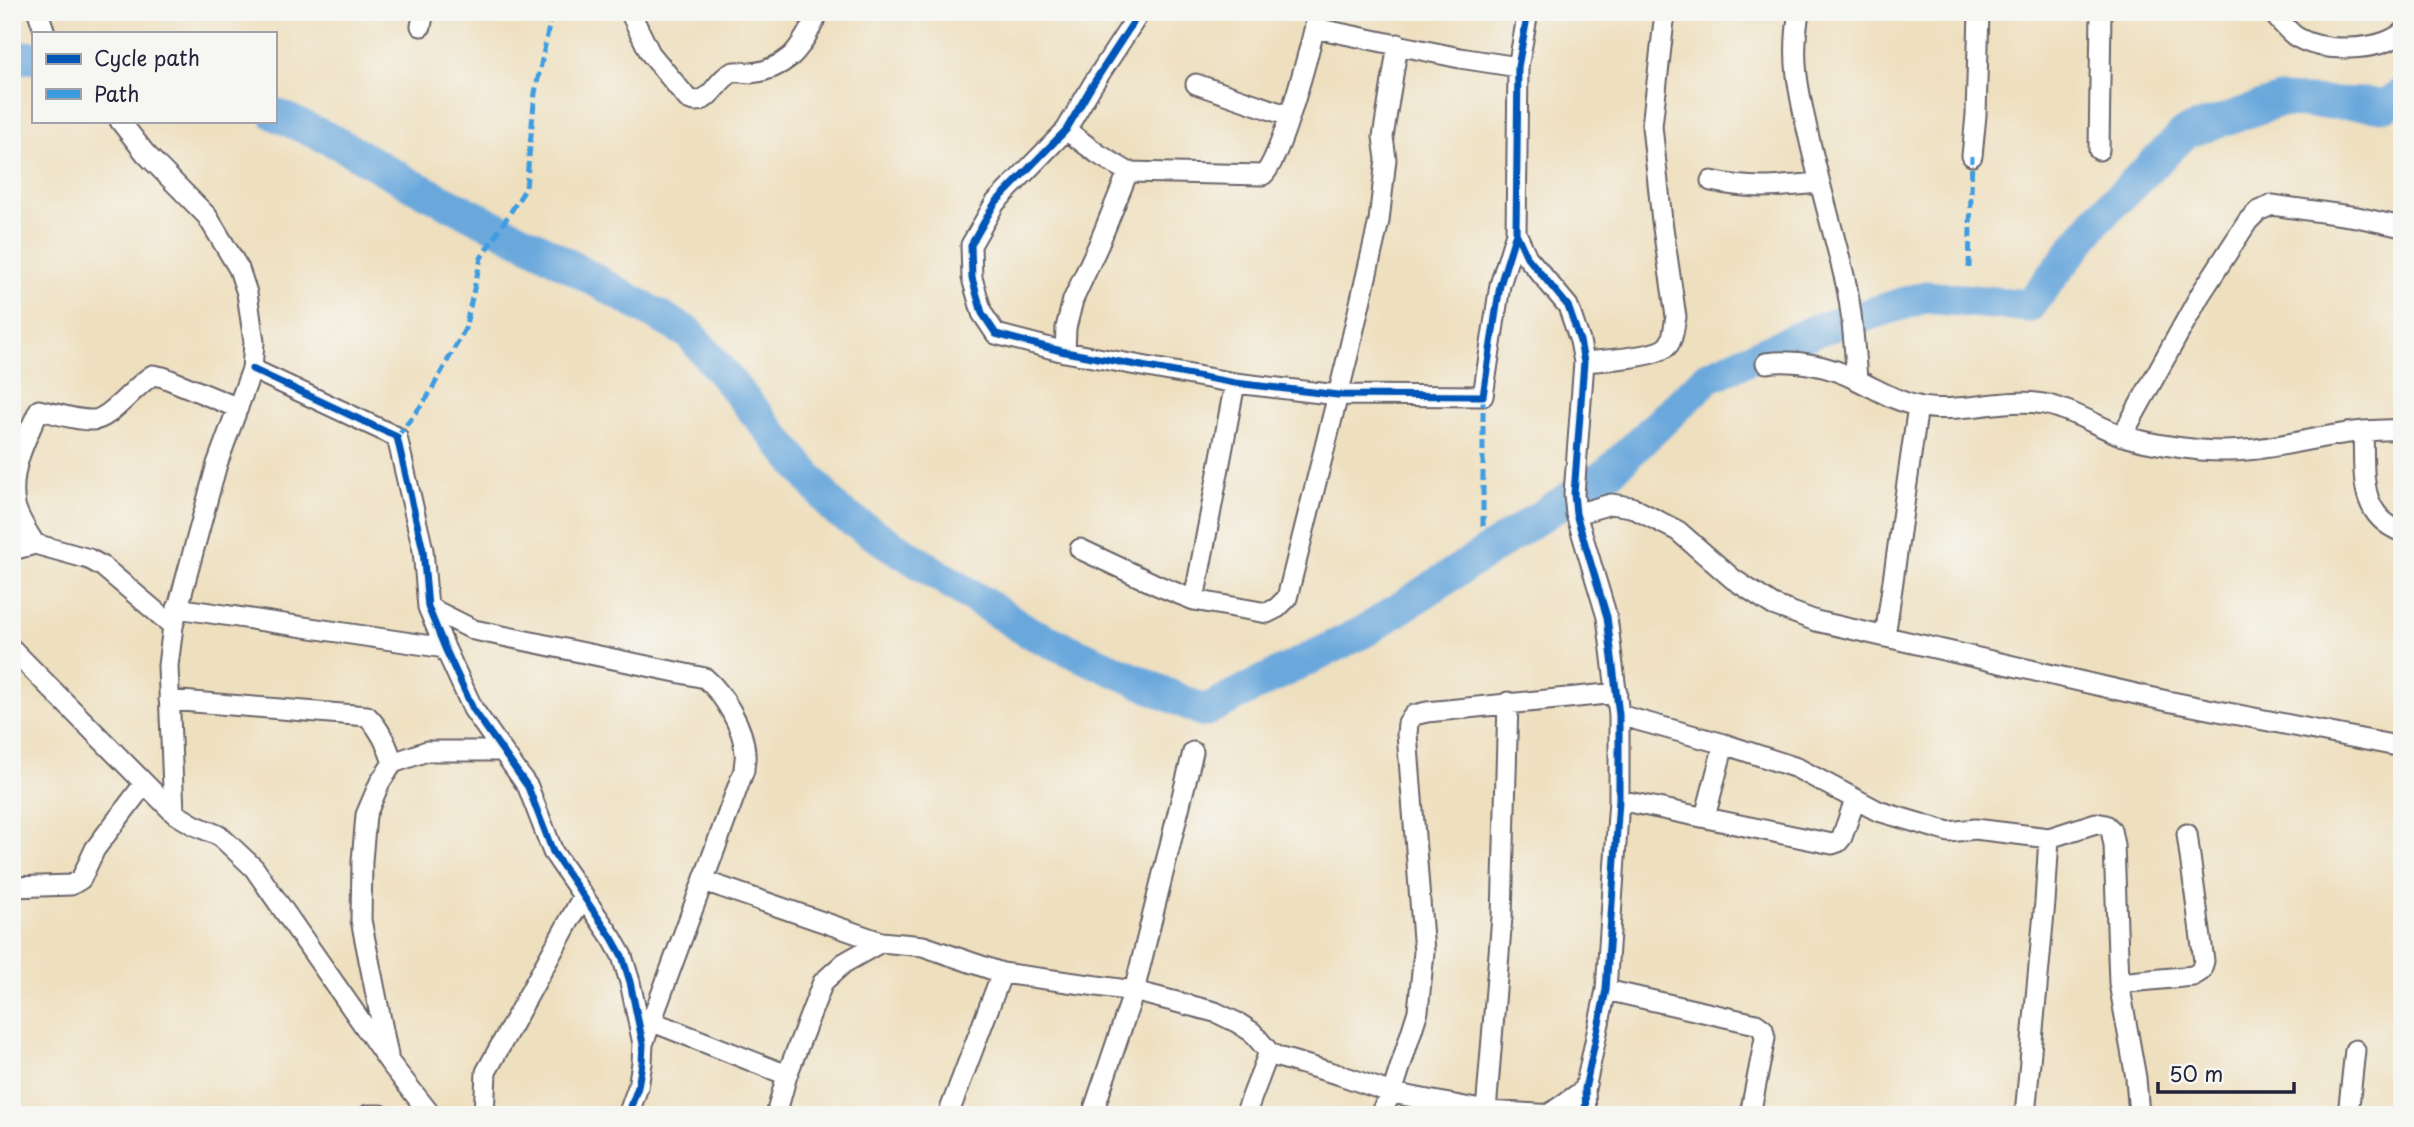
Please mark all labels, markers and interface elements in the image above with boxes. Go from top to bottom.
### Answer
legend [32,32,276,122]
text: Cycle path [94,41,200,73]
text: Path [94,77,139,109]
scale bar [2158,1050,2295,1094]
text: 50 m [2169,1057,2223,1089]

